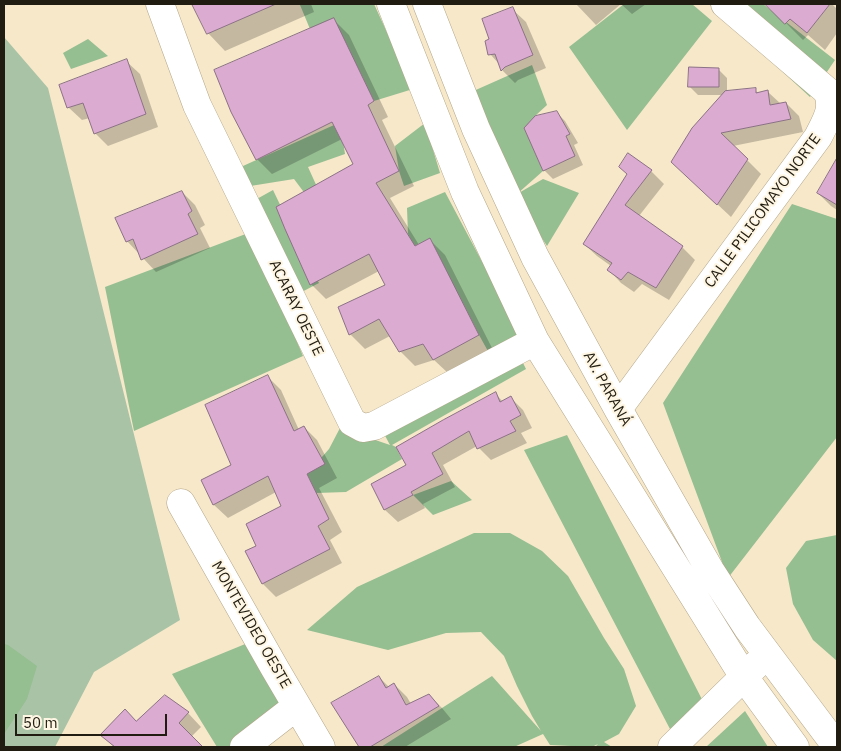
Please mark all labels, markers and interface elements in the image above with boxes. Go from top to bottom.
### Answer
street label: CALLE PILICOMAYO NORTE [701,130,825,292]
street label: ACARAY OESTE [265,257,327,359]
street label: AV. PARANÁ [579,349,635,429]
street label: MONTEVIDEO OESTE [207,558,295,692]
scale bar [18,704,170,736]
text: 50 m [23,713,58,732]

